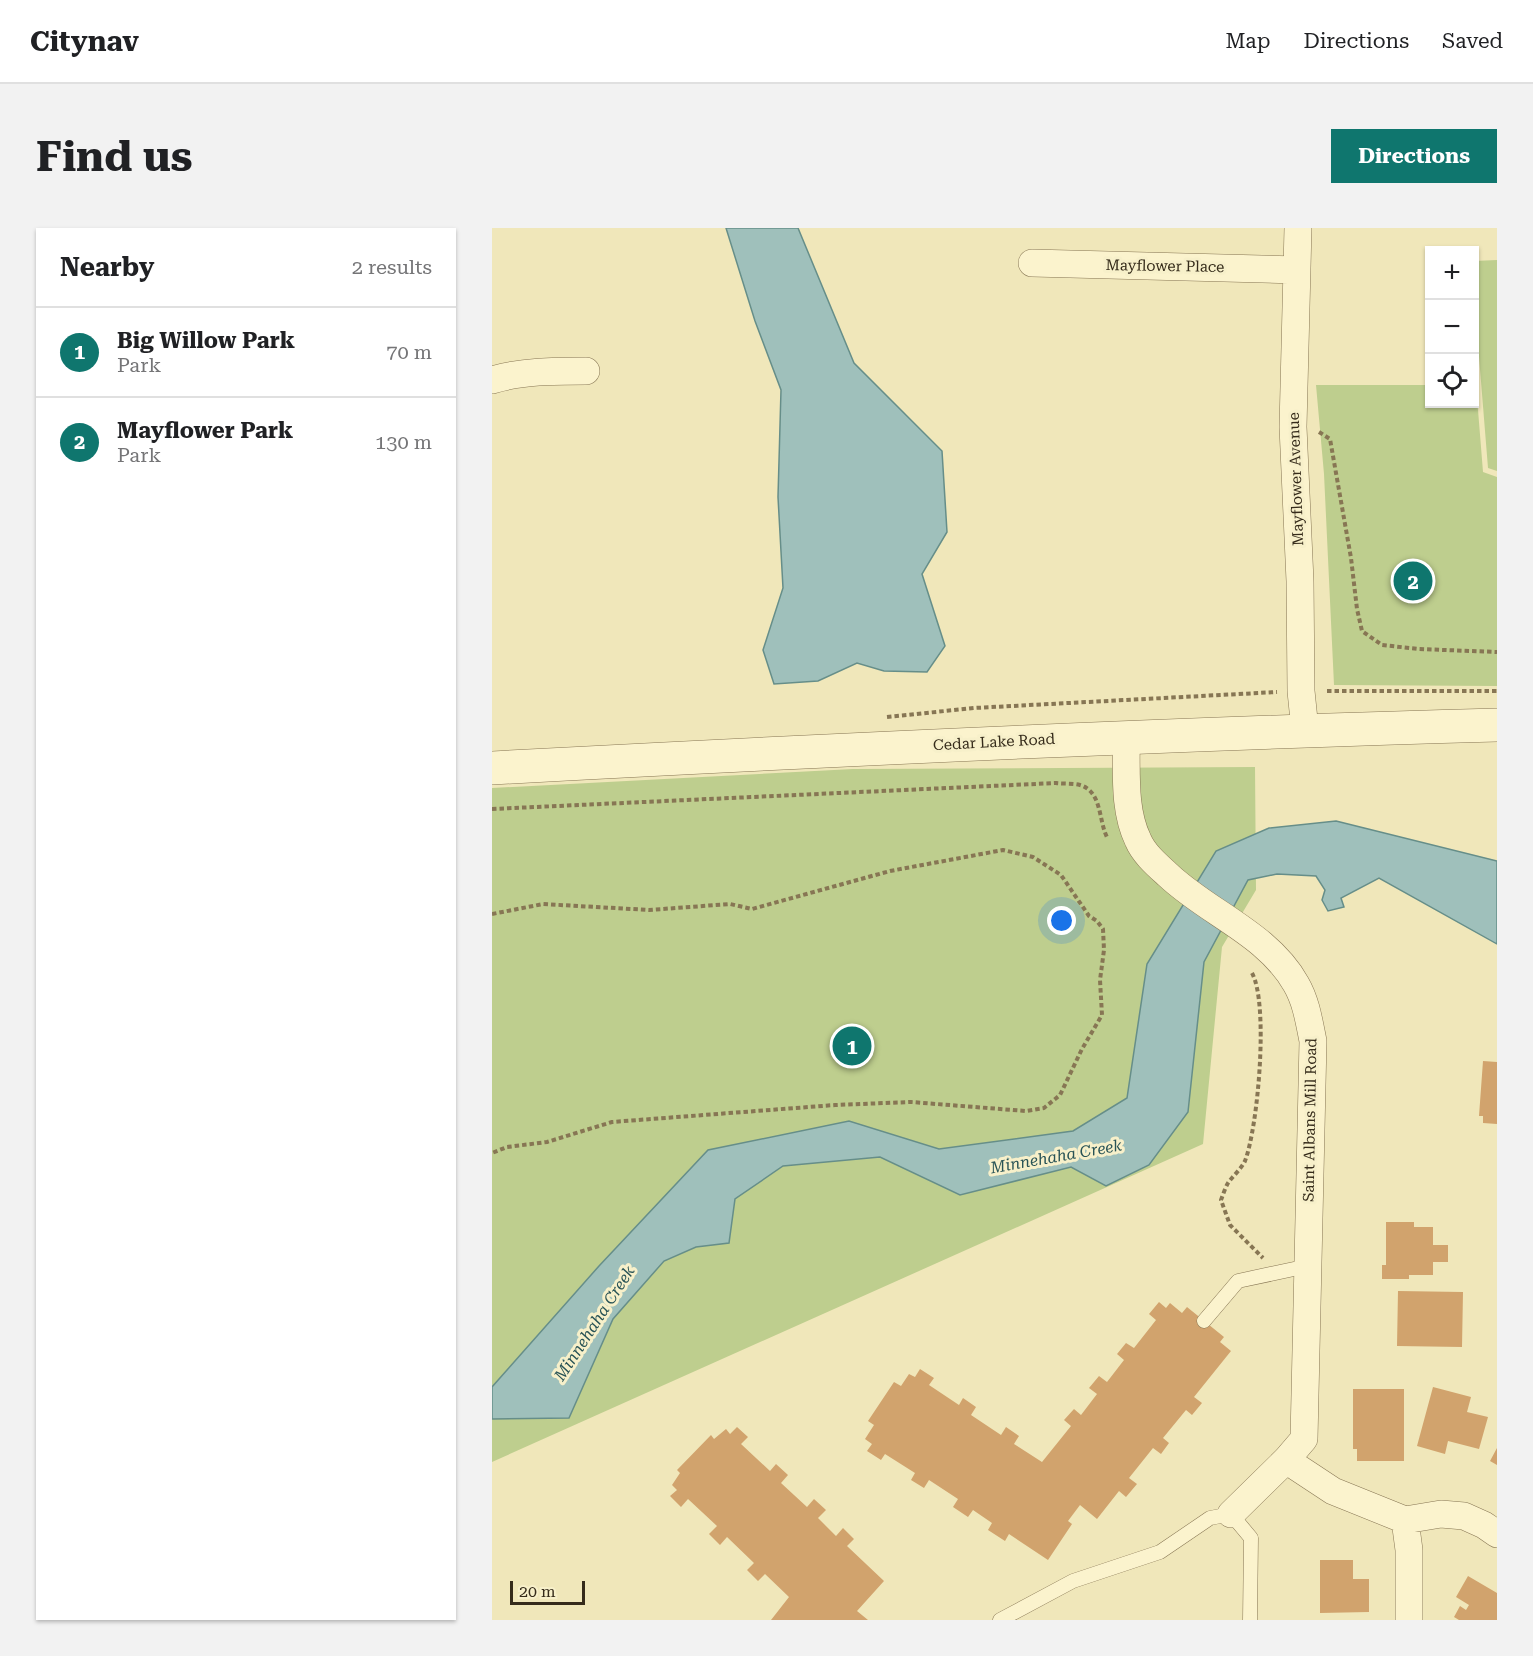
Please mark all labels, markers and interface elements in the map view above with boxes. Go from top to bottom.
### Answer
text: Citynav [30,25,139,58]
text: Map [1226,29,1270,53]
text: Directions [1303,29,1409,53]
text: Saved [1442,29,1503,53]
button: Directions [1331,129,1497,183]
text: Find us [36,132,193,181]
map controls [1425,246,1479,408]
button: + [1425,246,1479,300]
text: Nearby [60,252,154,282]
text: 2 results [352,255,432,279]
street label: Mayflower Place [1105,256,1225,276]
button: − [1425,300,1479,354]
text: Big Willow Park [117,328,295,353]
text: 1 [74,340,85,364]
text: 70 m [386,340,432,364]
text: Park [117,353,161,377]
button: locate [1425,354,1479,408]
street label: Mayflower Avenue [1285,412,1307,546]
text: Mayflower Park [117,418,293,443]
text: 2 [74,430,85,454]
text: 130 m [375,430,432,454]
text: Park [117,443,161,467]
pin: 2 [1394,558,1432,604]
street label: Cedar Lake Road [932,730,1056,754]
your location [1047,906,1076,935]
pin: 1 [832,1024,872,1068]
street label: Saint Albans Mill Road [1300,1037,1320,1202]
water label: Minnehaha Creek [988,1136,1124,1178]
water label: Minnehaha Creek [550,1262,639,1385]
scale bar [510,1578,585,1606]
text: 20 m [519,1582,556,1601]

